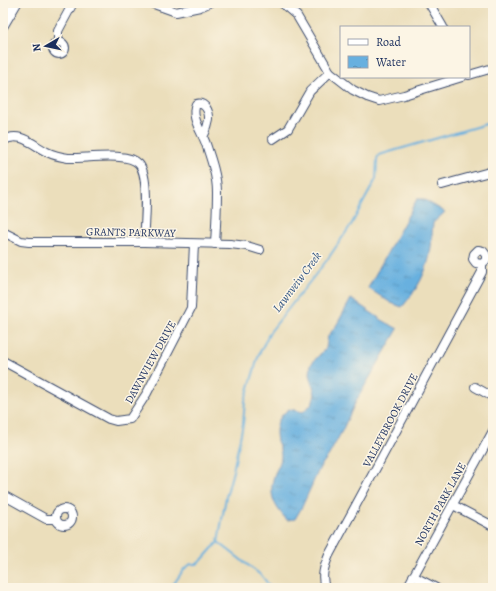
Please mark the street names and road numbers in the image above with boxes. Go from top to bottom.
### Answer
street label: GRANTS PARKWAY [86,224,177,241]
street label: DAWNVIEW DRIVE [121,318,180,407]
street label: VALLEYBROOK DRIVE [359,371,422,471]
street label: NORTH PARK LANE [411,460,470,549]

